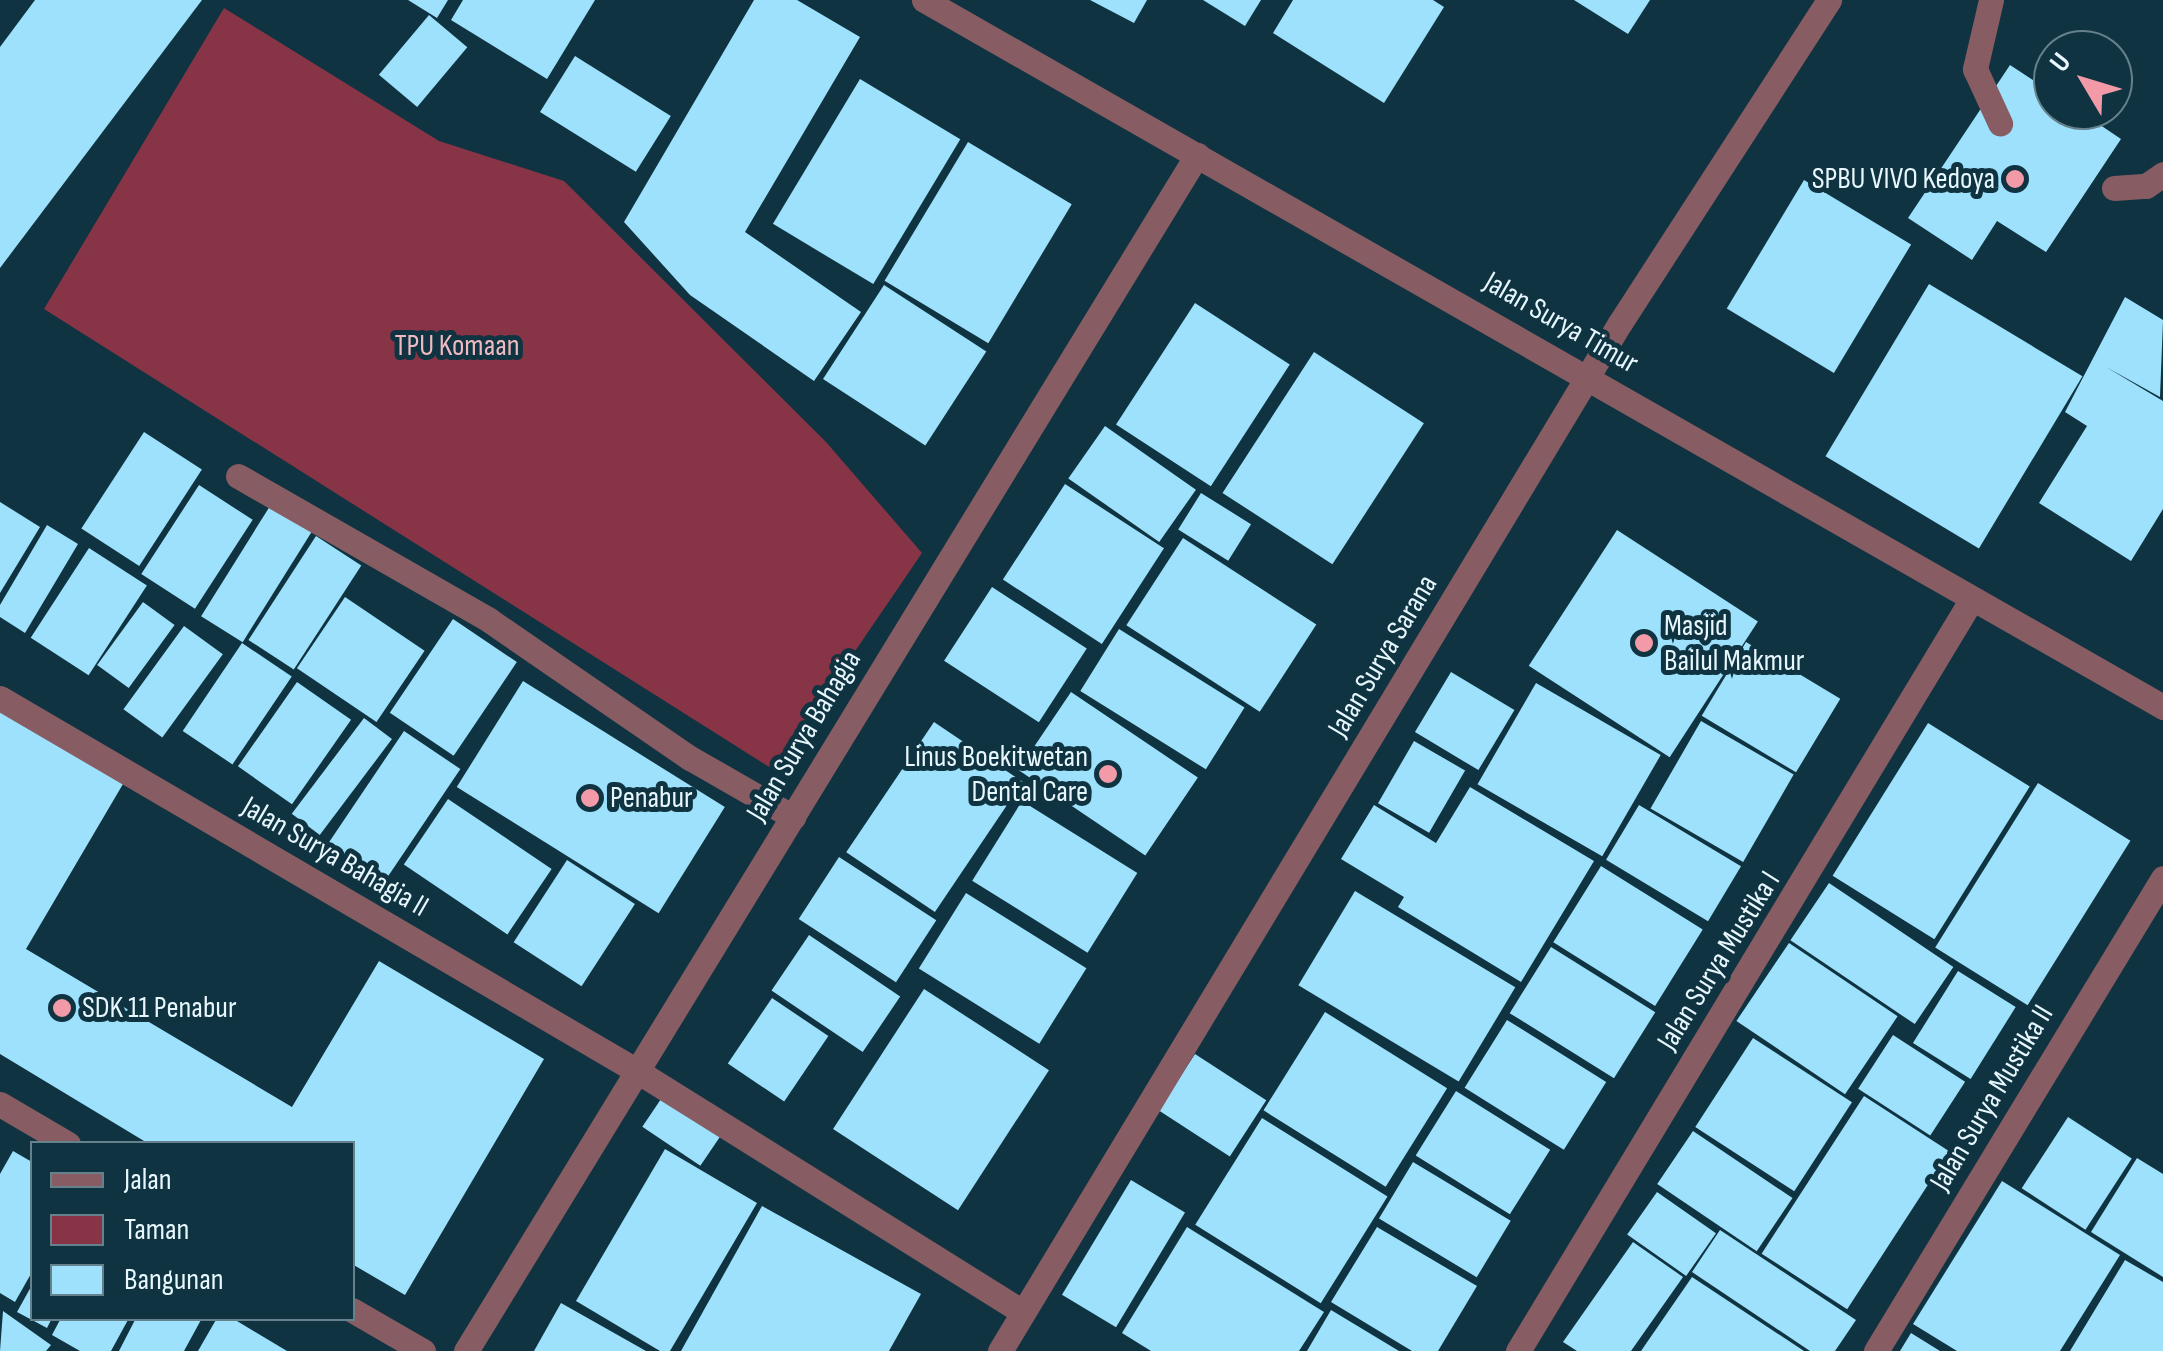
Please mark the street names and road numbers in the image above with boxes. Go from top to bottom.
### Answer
street label: Jalan Surya Timur [1477,264,1645,382]
street label: Jalan Surya Sarana [1321,568,1445,744]
street label: Jalan Surya Bahagia [739,644,869,828]
street label: Jalan Surya Bahagia II [235,789,435,925]
street label: Jalan Surya Mustika I [1650,865,1788,1057]
street label: Jalan Surya Mustika II [1923,999,2061,1197]

